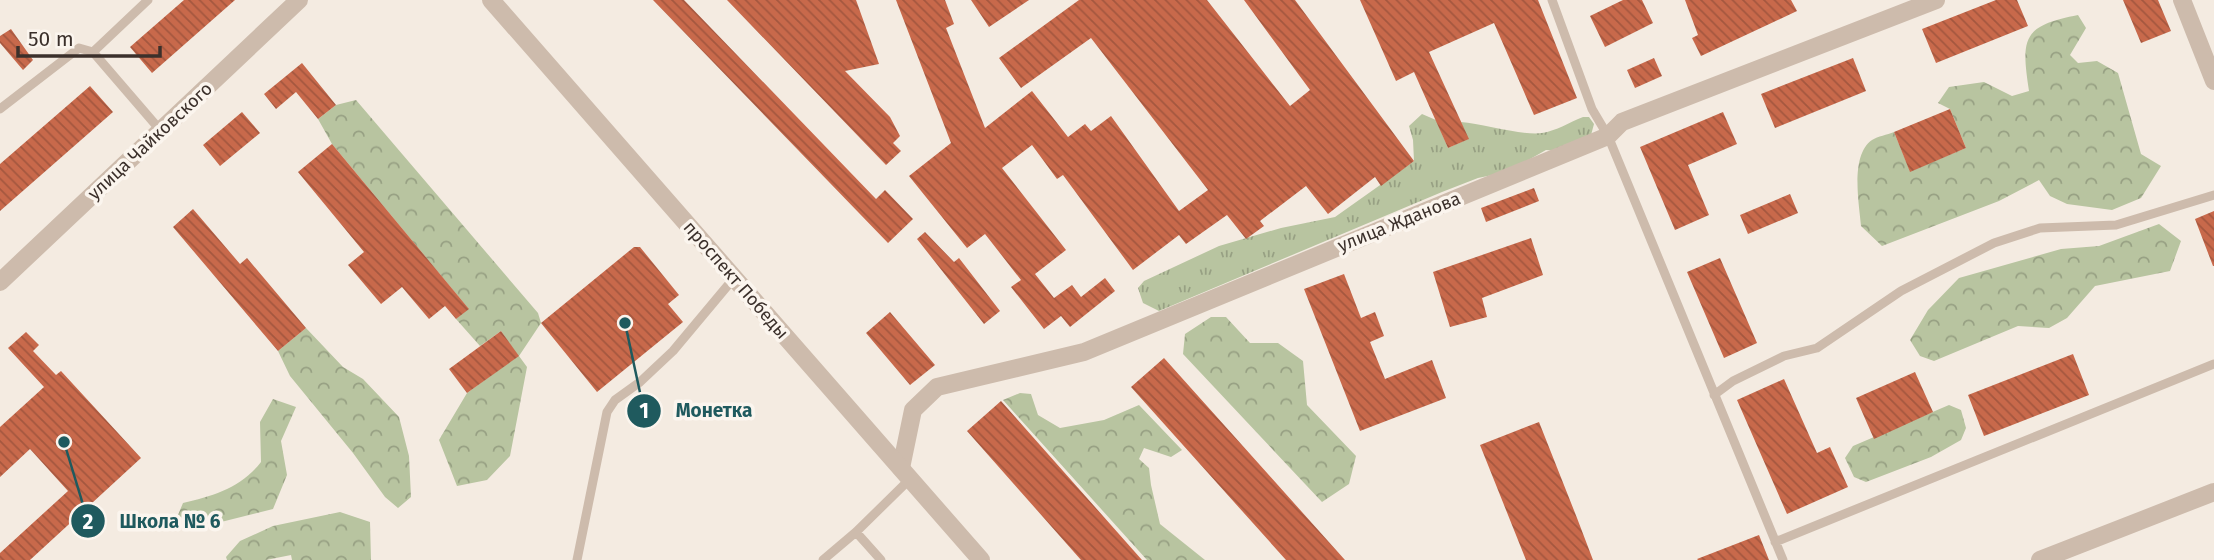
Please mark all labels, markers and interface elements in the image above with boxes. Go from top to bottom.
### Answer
scale bar [18,14,159,58]
text: 50 m [28,26,74,52]
street label: улица Чайковского [83,78,217,204]
street label: улица Жданова [1334,187,1464,257]
street label: проспект Победы [679,217,793,343]
callout: Монетка [627,391,766,431]
text: 1 [639,398,649,424]
text: Монетка [676,399,752,422]
callout: Школа № 6 [71,501,234,541]
text: 2 [83,509,94,535]
text: Школа № 6 [120,510,221,533]

